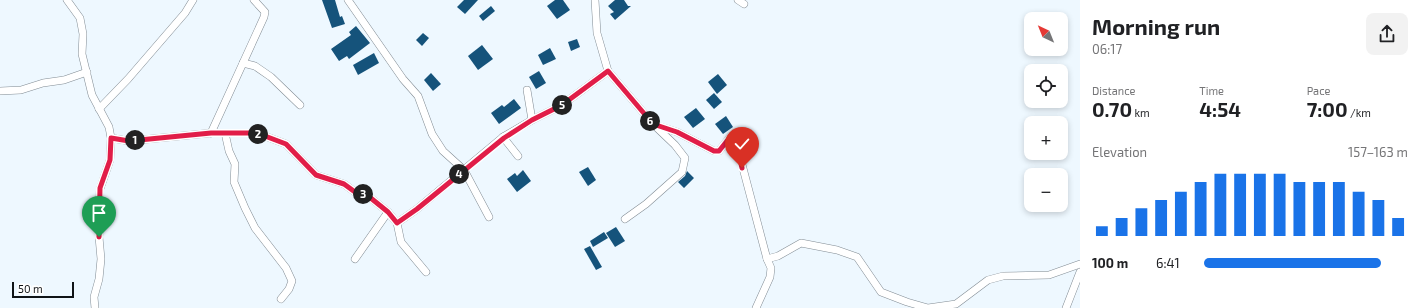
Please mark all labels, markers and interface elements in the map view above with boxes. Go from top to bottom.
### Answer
north arrow [1024,12,1068,56]
map controls [1024,12,1068,212]
text: Morning run [1092,13,1220,39]
button: share [1366,13,1408,55]
text: 06:17 [1092,41,1122,57]
button: locate [1024,64,1068,108]
text: Distance [1092,84,1135,97]
text: Time [1199,84,1224,97]
text: Pace [1307,84,1330,97]
pin: 5 [552,95,572,115]
text: 0.70 [1092,97,1132,121]
text: 4:54 [1199,97,1241,121]
text: 7:00 [1307,97,1348,121]
text: 5 [559,98,565,111]
text: km [1132,106,1150,119]
text: /km [1348,106,1371,119]
pin: 6 [640,111,660,131]
text: 6 [647,114,653,127]
button: + [1024,116,1068,160]
pin: 2 [248,124,268,144]
text: 2 [255,127,261,140]
pin [725,127,759,168]
pin: 1 [125,130,145,150]
text: 1 [133,133,137,146]
icon: check [731,133,753,155]
text: Elevation [1092,144,1147,160]
text: 157–163 m [1348,144,1408,160]
pin: 4 [449,164,469,184]
text: 4 [455,167,463,180]
button: − [1024,168,1068,212]
pin: 3 [353,184,373,204]
text: 3 [360,187,366,200]
pin [82,196,116,237]
icon: arrive [88,202,110,224]
text: 100 m [1092,255,1128,271]
text: 6:41 [1156,255,1180,271]
scale bar [12,280,74,299]
text: 50 m [18,282,43,295]

